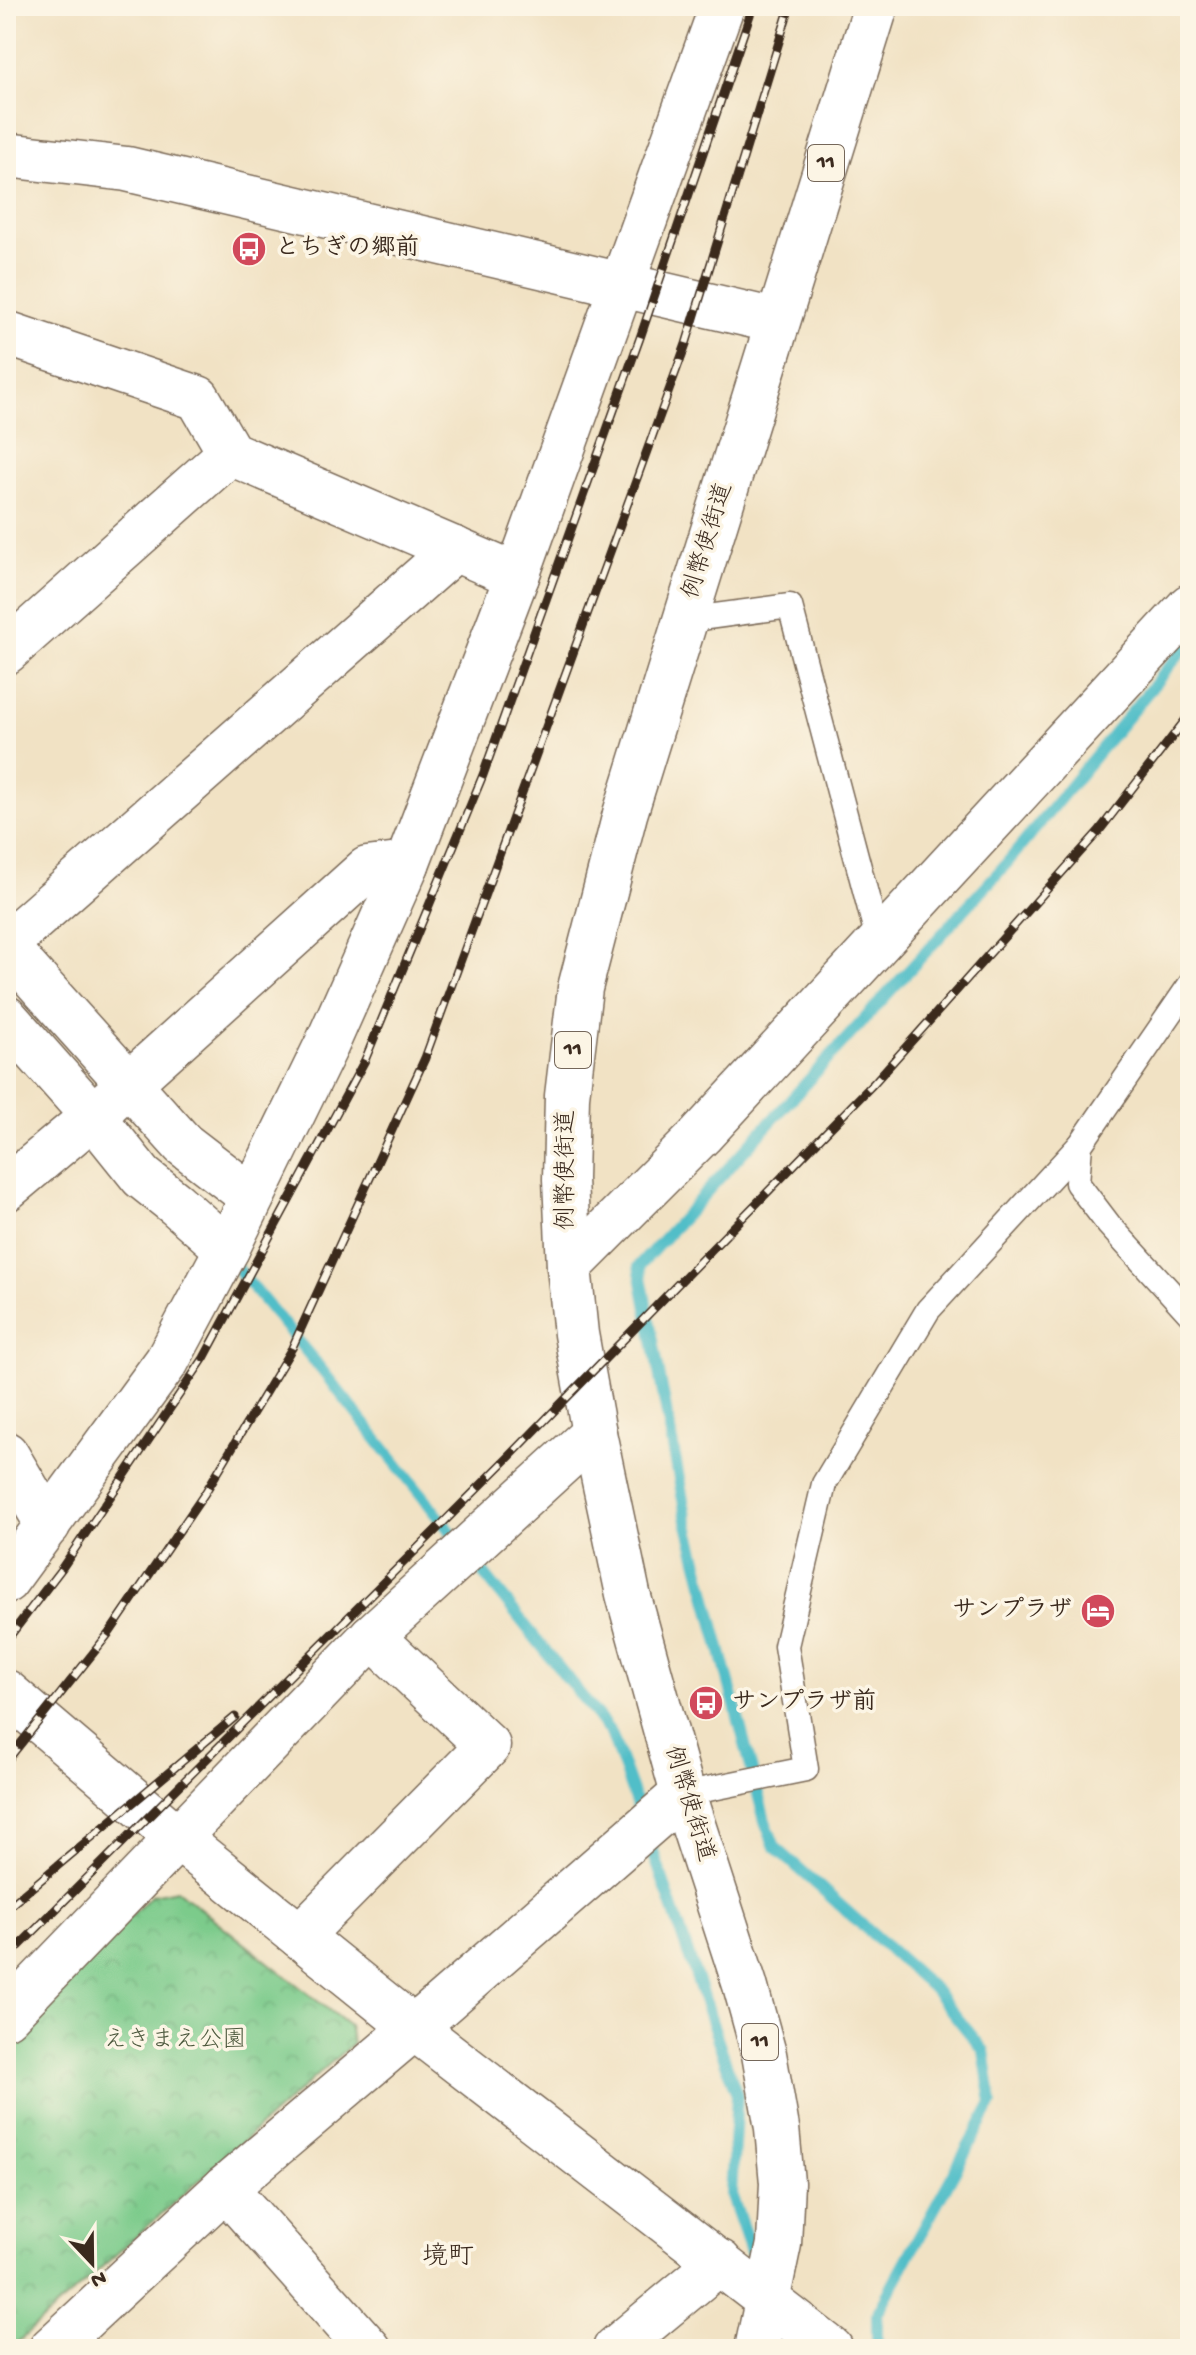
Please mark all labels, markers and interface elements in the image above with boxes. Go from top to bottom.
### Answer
road number: 11 [808,145,844,181]
bus stop icon: とちぎの郷前 [230,230,268,268]
place label: とちぎの郷前 [275,234,419,264]
street label: 例幣使街道 [677,479,740,603]
road number: 11 [555,1032,591,1068]
street label: 例幣使街道 [552,1110,582,1230]
hotel icon: サンプラザ [1079,1592,1117,1630]
place label: サンプラザ [952,1596,1072,1626]
bus stop icon: サンプラザ前 [687,1684,725,1722]
place label: サンプラザ前 [732,1688,876,1718]
street label: 例幣使街道 [657,1742,720,1866]
road number: 11 [742,2024,778,2060]
park label: えきまえ公園 [103,2027,247,2056]
north arrow [52,2223,132,2303]
district label: 境町 [422,2242,474,2274]
text: N [86,2263,110,2293]

